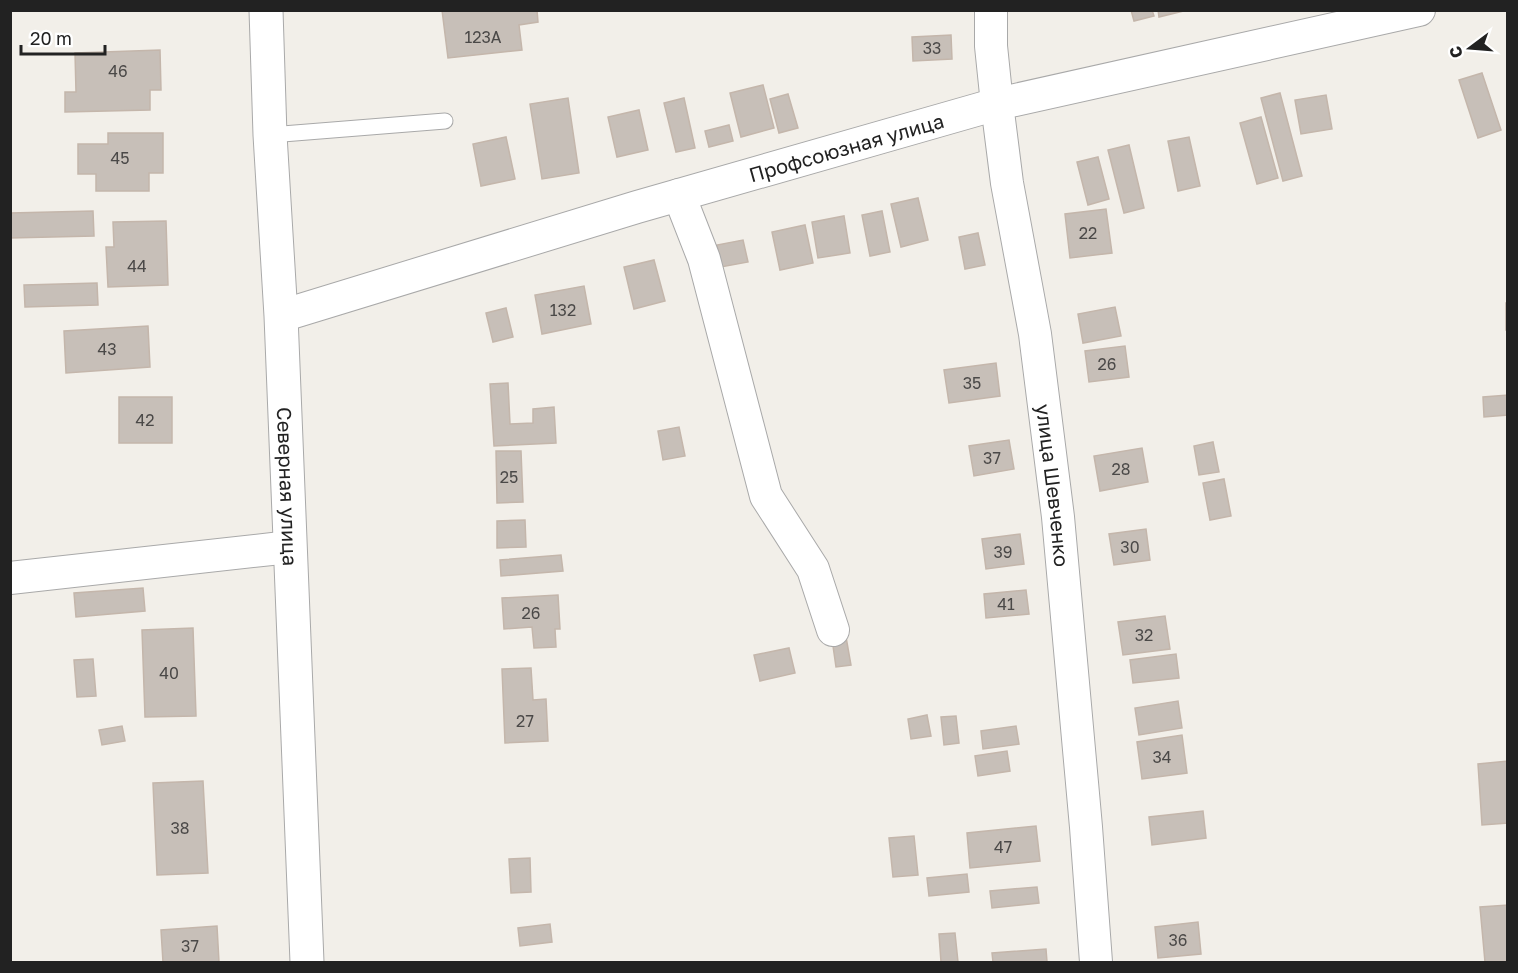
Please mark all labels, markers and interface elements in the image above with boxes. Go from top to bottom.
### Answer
scale bar [21,18,105,56]
north arrow [1440,18,1500,78]
text: 20 m [30,27,72,49]
house number: 123А [464,27,502,47]
house number: 33 [923,38,941,58]
text: С [1444,44,1467,60]
house number: 46 [108,61,128,81]
street label: Профсоюзная улица [746,108,946,186]
house number: 45 [110,148,130,168]
house number: 22 [1079,223,1097,243]
house number: 44 [127,256,147,276]
house number: 132 [550,300,576,320]
house number: 43 [97,339,117,359]
house number: 26 [1098,354,1116,374]
house number: 35 [963,373,981,393]
street label: улица Шевченко [1032,402,1074,568]
street label: Северная улица [273,407,303,566]
house number: 42 [135,410,155,430]
house number: 37 [983,448,1001,468]
house number: 28 [1111,459,1131,479]
house number: 25 [500,467,518,487]
house number: 30 [1120,537,1140,557]
house number: 39 [993,542,1013,562]
house number: 41 [997,594,1015,614]
house number: 26 [522,603,540,623]
house number: 32 [1135,625,1153,645]
house number: 40 [159,663,179,683]
house number: 27 [516,711,534,731]
house number: 34 [1152,747,1172,767]
house number: 38 [170,818,190,838]
house number: 47 [994,837,1012,857]
house number: 36 [1168,930,1188,950]
house number: 37 [181,936,199,956]

